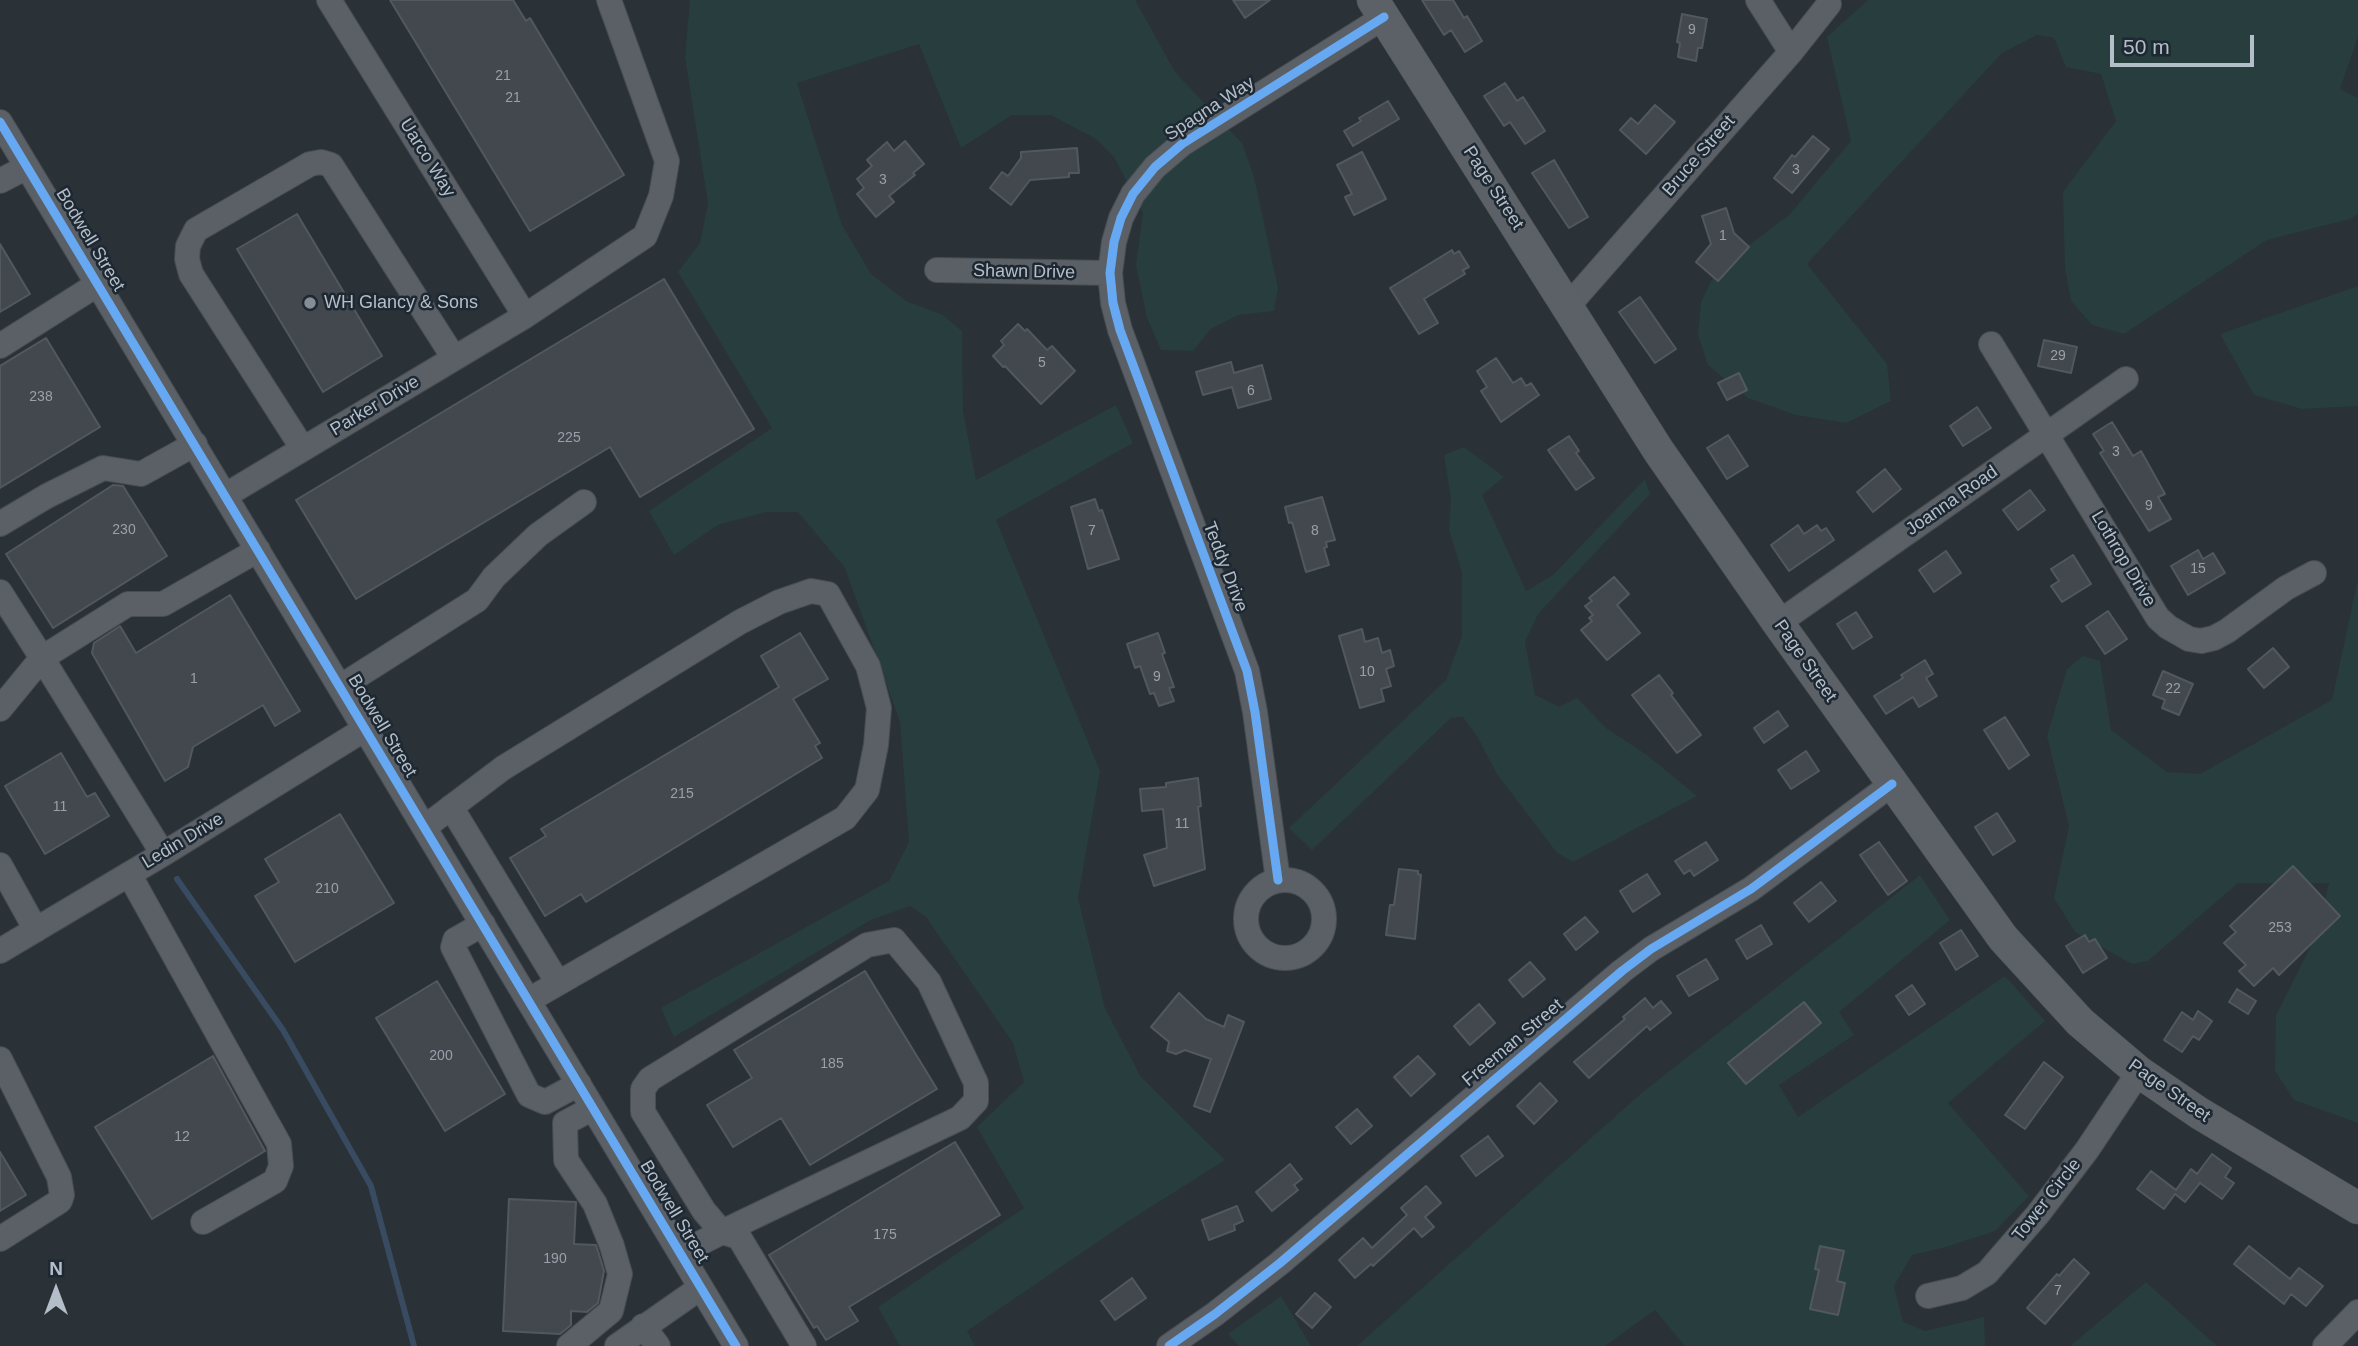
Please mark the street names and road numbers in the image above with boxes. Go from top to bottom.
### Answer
street label: Spagna Way [1161,72,1259,146]
street label: Bruce Street [1658,111,1740,201]
street label: Uarco Way [394,115,460,201]
street label: Page Street [1458,142,1528,234]
street label: Bodwell Street [51,185,129,295]
street label: Shawn Drive [973,260,1075,284]
street label: Parker Drive [327,371,423,441]
street label: Joanna Road [1902,461,2002,541]
street label: Lothrop Drive [2086,507,2160,611]
street label: Teddy Drive [1198,519,1252,615]
street label: Page Street [1769,616,1841,706]
street label: Bodwell Street [343,671,421,781]
street label: Ledin Drive [138,808,228,874]
street label: Freeman Street [1458,995,1568,1091]
street label: Page Street [2124,1055,2214,1127]
street label: Tower Circle [2008,1154,2086,1246]
street label: Bodwell Street [635,1157,713,1267]

